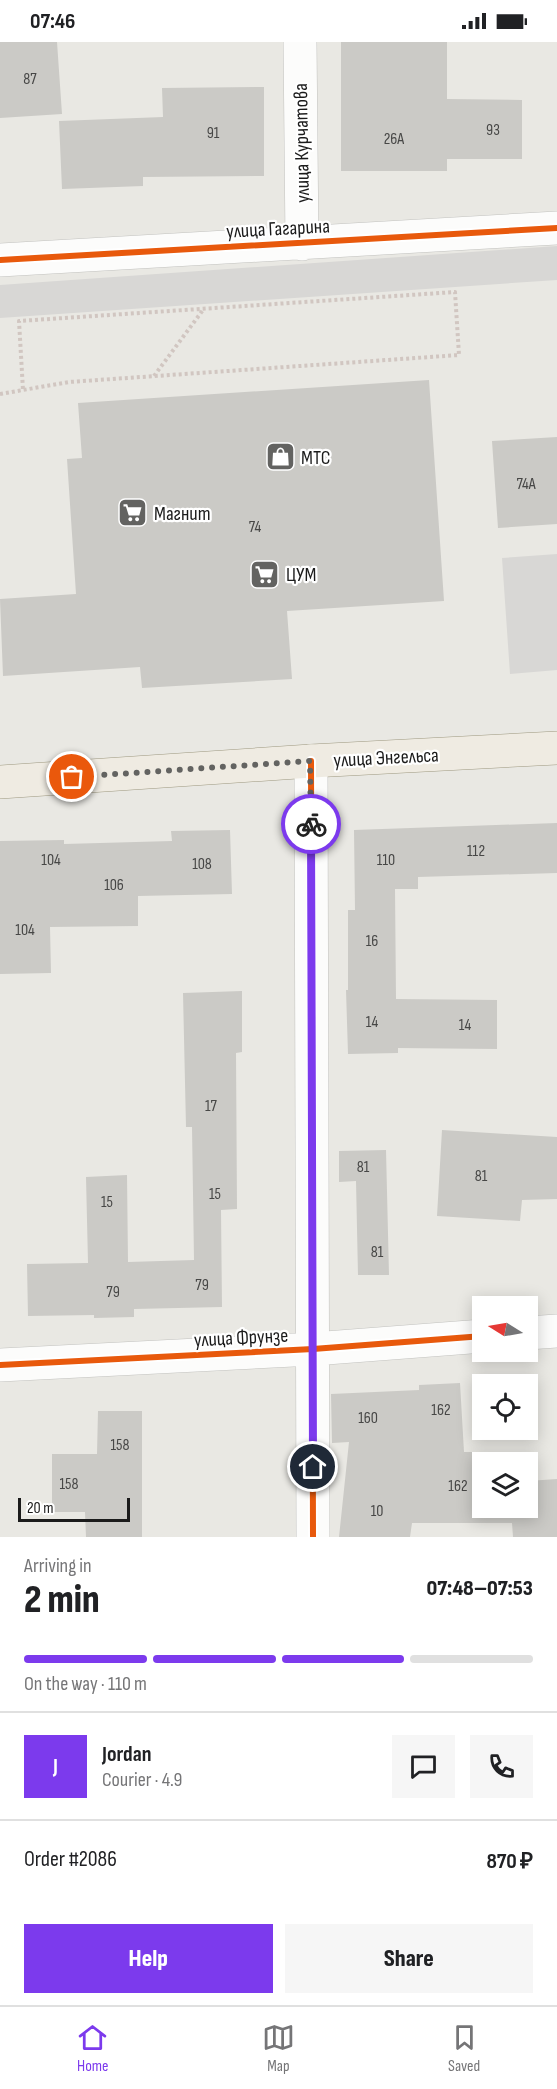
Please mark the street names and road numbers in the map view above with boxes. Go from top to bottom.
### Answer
street label: улица Курчатова [289,83,315,203]
street label: улица Гагарина [226,214,330,244]
street label: улица Энгельса [333,743,439,773]
street label: улица Фрунзе [193,1324,289,1352]

